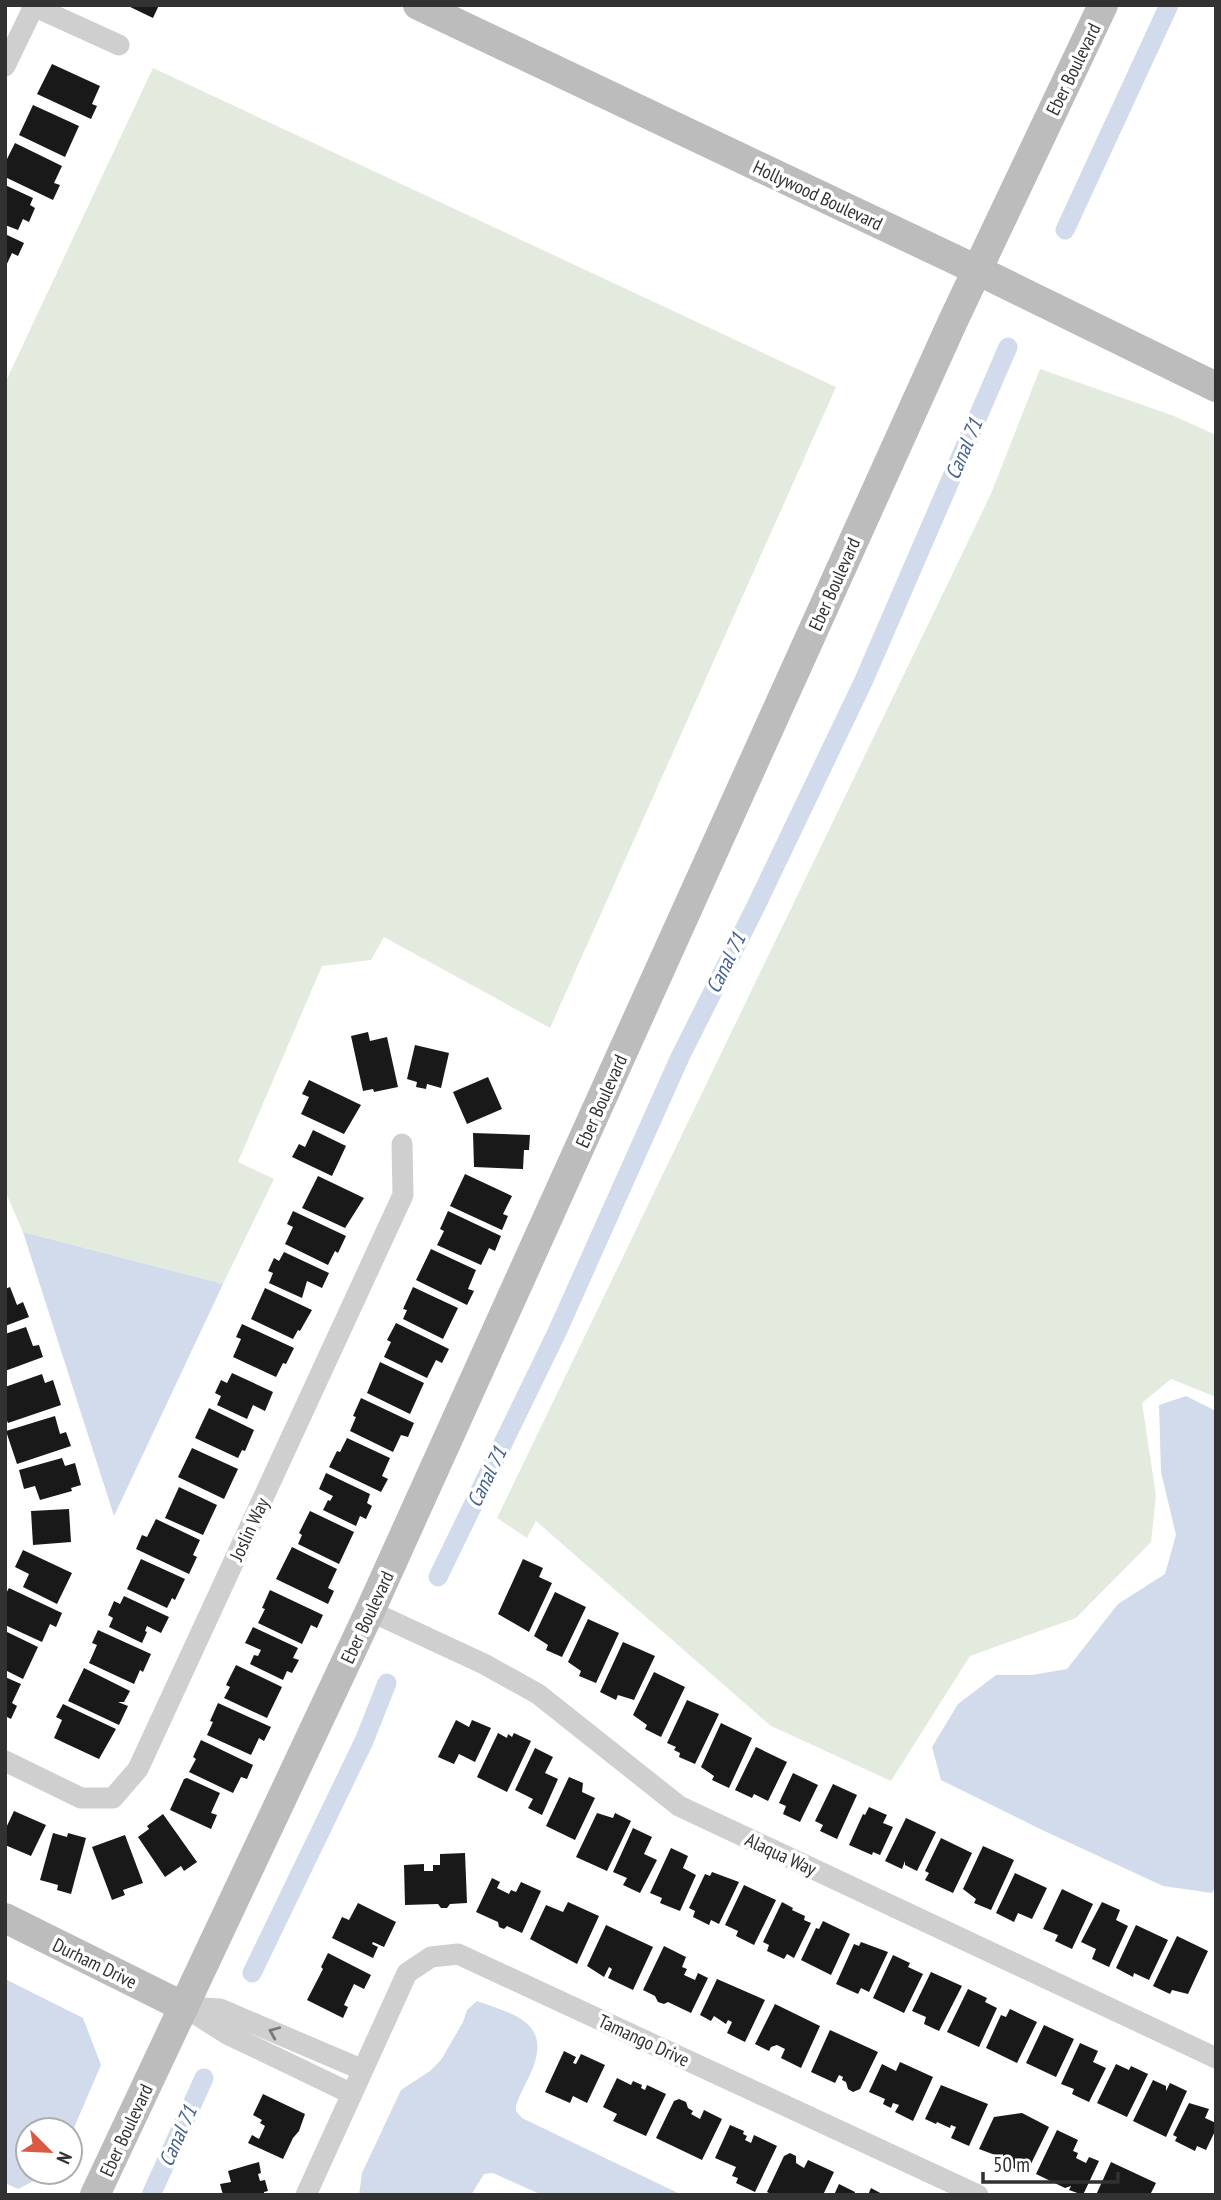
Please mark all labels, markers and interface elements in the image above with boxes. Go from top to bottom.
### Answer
street label: Eber Boulevard [1040,19,1106,119]
street label: Hollywood Boulevard [749,155,887,235]
water label: Canal 71 [939,414,989,483]
street label: Eber Boulevard [803,534,865,634]
water label: Canal 71 [699,928,752,997]
street label: Eber Boulevard [570,1051,632,1151]
water label: Canal 71 [460,1442,513,1511]
street label: Joslin Way [224,1493,274,1565]
street label: Eber Boulevard [335,1567,399,1667]
street label: Alaqua Way [742,1827,821,1881]
street label: Durham Drive [49,1932,141,1994]
street label: Tamango Drive [595,2008,694,2072]
one-way arrow [269,2026,282,2040]
street label: Eber Boulevard [94,2080,158,2180]
water label: Canal 71 [152,2101,203,2170]
north arrow [14,2116,84,2186]
scale bar [983,2140,1118,2184]
text: N [51,2148,78,2167]
text: 50 m [993,2151,1030,2178]

